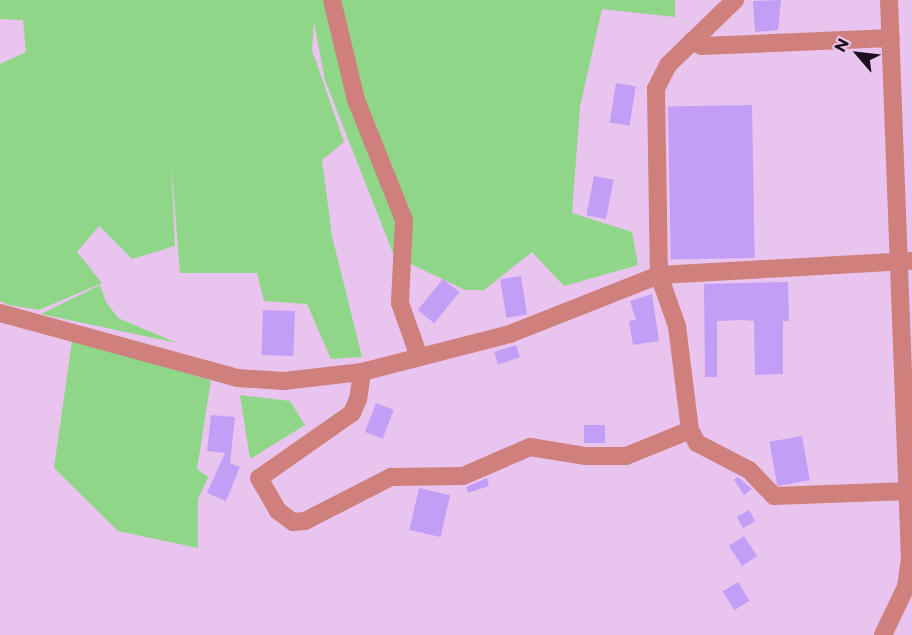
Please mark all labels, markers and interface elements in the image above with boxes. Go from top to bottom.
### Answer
north arrow [828,24,888,84]
text: N [830,35,853,55]

